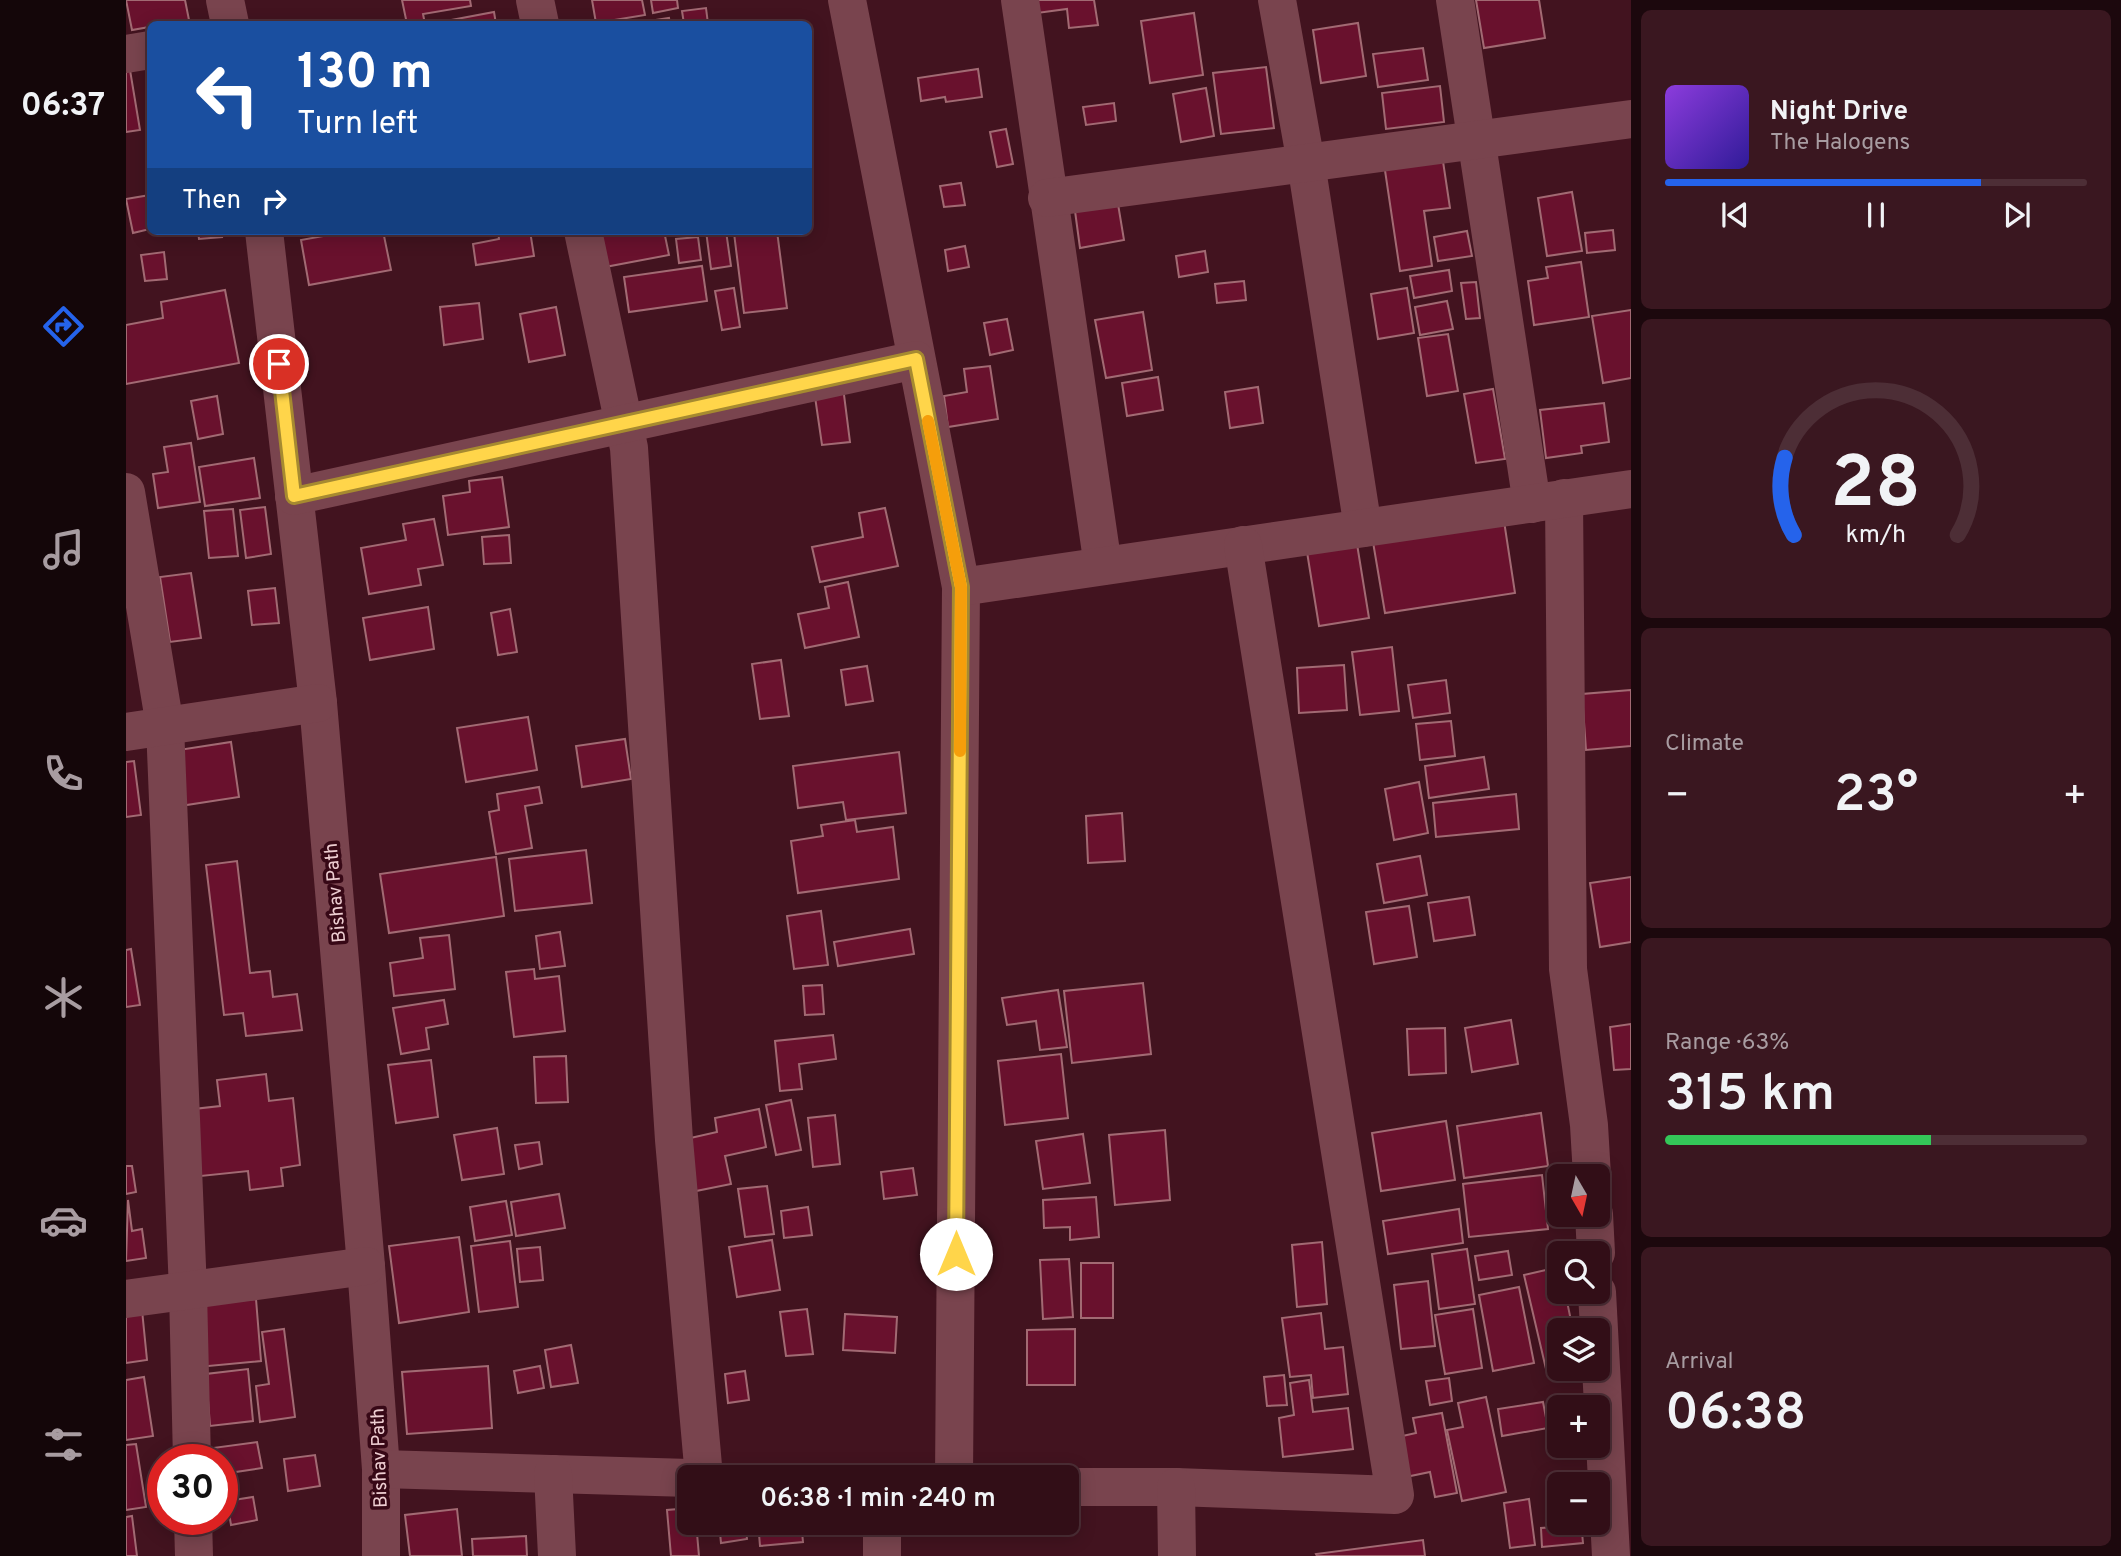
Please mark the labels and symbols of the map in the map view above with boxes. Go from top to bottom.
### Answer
pin [249,334,309,394]
street label: Bishav Path [320,842,352,944]
north arrow [1547,1164,1610,1227]
position arrow [919,1217,993,1291]
street label: Bishav Path [366,1408,394,1508]
speed limit sign: 30 [147,1444,238,1535]

